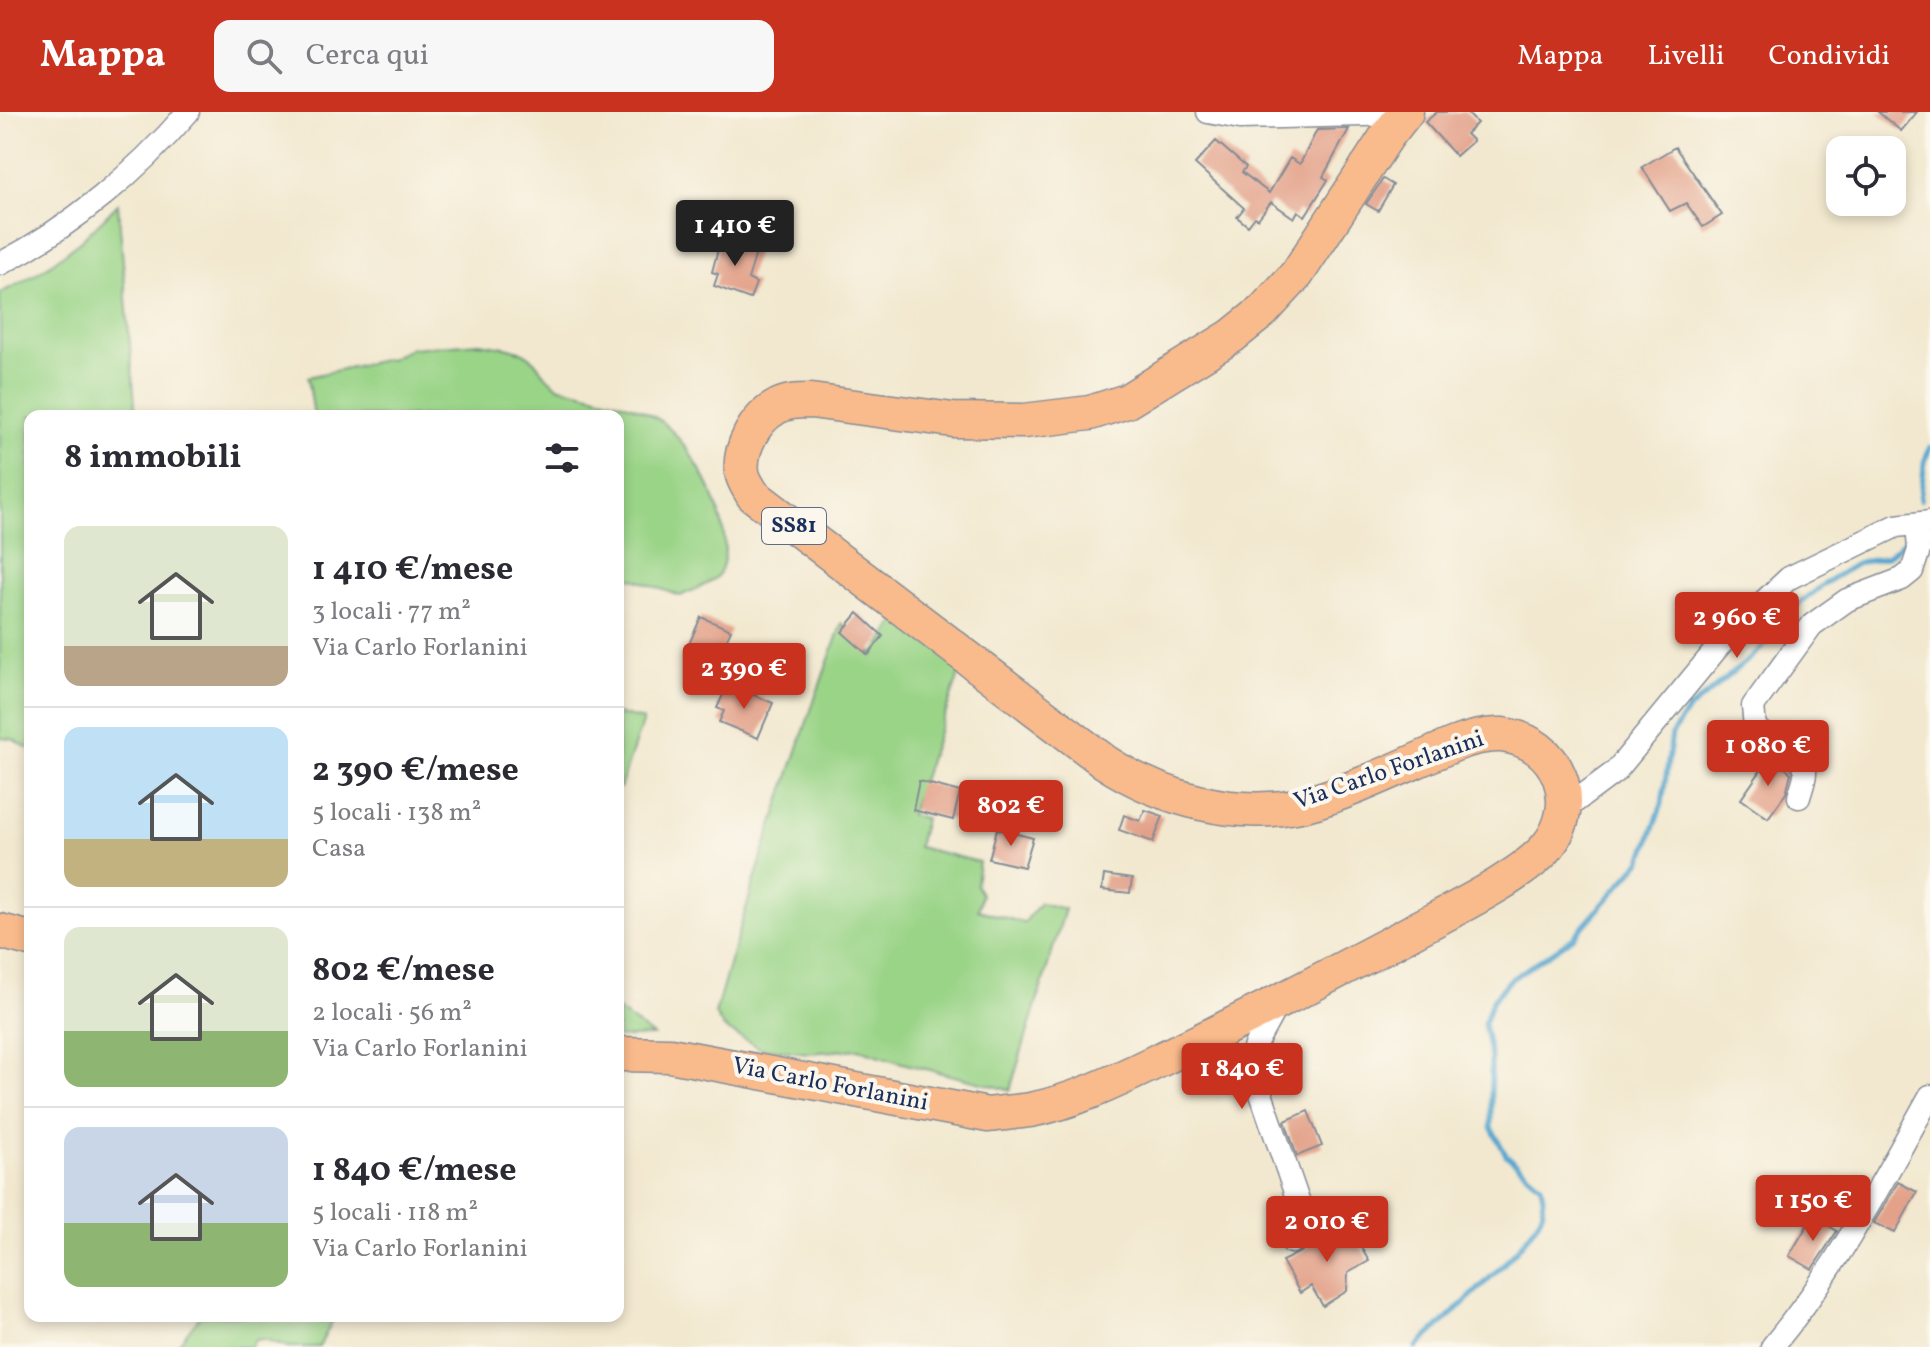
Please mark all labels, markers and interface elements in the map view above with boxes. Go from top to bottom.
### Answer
search box [214,20,774,92]
text: Mappa [40,30,166,83]
icon: search [242,34,286,78]
text: Cerca qui [306,35,429,77]
text: Mappa [1517,37,1603,76]
text: Livelli [1647,37,1724,76]
text: Condividi [1768,37,1890,76]
map controls [1826,136,1906,216]
button: locate [1826,136,1906,216]
pin: 1 410 € [661,200,809,268]
text: 1 410 € [694,208,776,244]
text: 8 immobili [64,435,242,482]
icon: filters [540,436,584,480]
road number: SS81 [762,508,826,544]
text: 1 410 €/mese [312,547,513,594]
icon: home [128,558,224,654]
pin: 2 960 € [1663,592,1811,660]
text: 3 locali · 77 m² [312,594,471,630]
text: 2 960 € [1693,600,1781,636]
text: Via Carlo Forlanini [312,630,528,666]
pin: 2 390 € [670,643,818,711]
text: 2 390 € [701,651,787,687]
pin: 1 080 € [1694,720,1842,788]
street label: Via Carlo Forlanini [1289,723,1489,819]
text: 1 080 € [1725,728,1811,764]
text: 2 390 €/mese [312,748,519,795]
icon: home [128,759,224,855]
pin: 802 € [955,780,1067,848]
text: 802 € [977,788,1045,824]
text: 5 locali · 138 m² [312,795,481,831]
text: Casa [312,831,366,867]
text: 802 €/mese [312,948,495,995]
icon: home [128,959,224,1055]
text: 2 locali · 56 m² [312,995,472,1031]
text: Via Carlo Forlanini [312,1031,528,1067]
pin: 1 840 € [1168,1043,1316,1111]
street label: Via Carlo Forlanini [729,1049,931,1121]
text: 1 840 € [1200,1051,1284,1087]
text: 1 840 €/mese [312,1148,517,1195]
icon: home [128,1159,224,1255]
pin: 1 150 € [1739,1175,1887,1243]
text: 1 150 € [1774,1183,1852,1219]
text: 5 locali · 118 m² [312,1195,478,1231]
pin: 2 010 € [1253,1196,1401,1264]
text: 2 010 € [1284,1204,1370,1240]
text: Via Carlo Forlanini [312,1231,528,1267]

